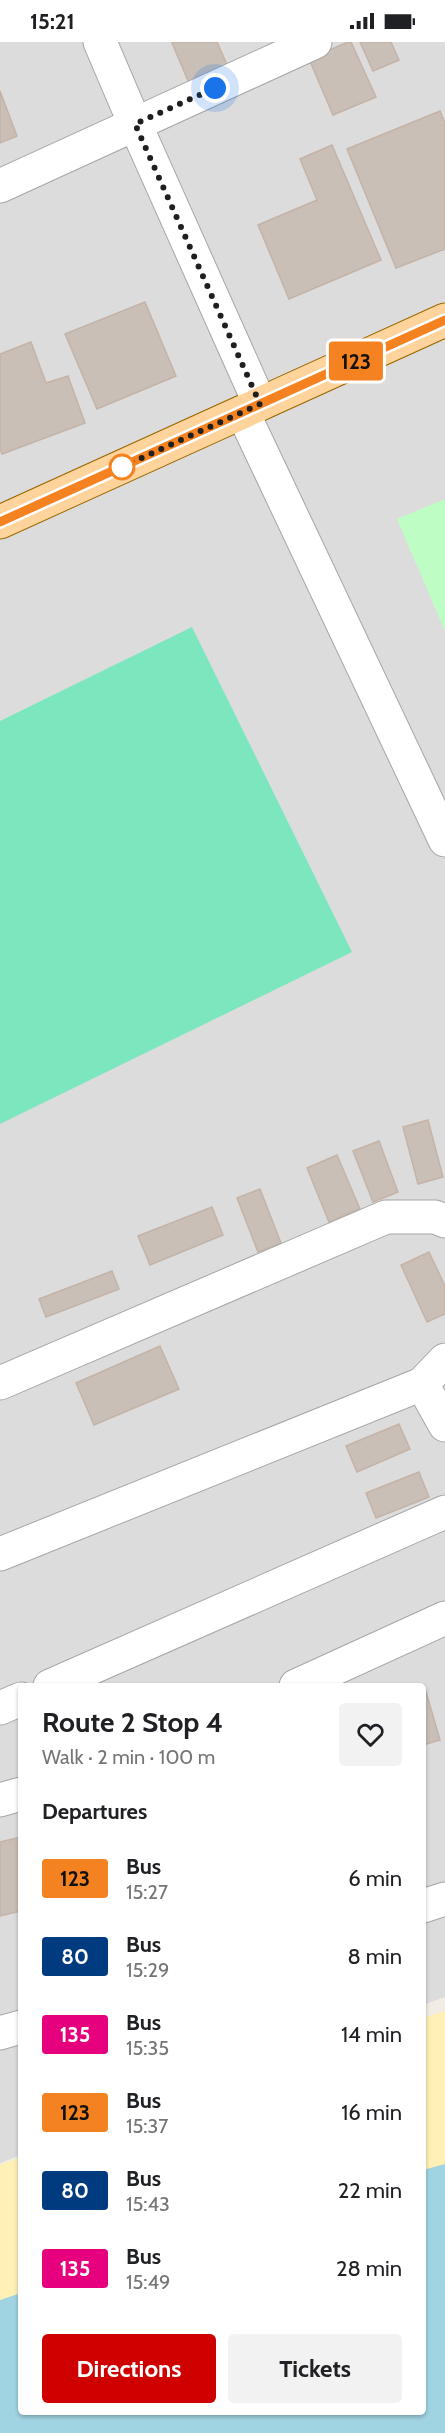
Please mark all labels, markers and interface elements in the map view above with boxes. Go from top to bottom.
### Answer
text: 15:21 [30,8,75,35]
your location [200,73,230,103]
line badge: 123 [322,342,391,380]
text: 123 [341,349,371,374]
unlabelled marker [109,454,135,480]
button: heart [339,1703,402,1766]
text: Route 2 Stop 4 [42,1705,223,1739]
text: Walk · 2 min · 100 m [42,1745,215,1769]
text: Departures [42,1798,147,1825]
text: Bus [126,1853,161,1880]
text: 6 min [348,1865,402,1892]
text: 123 [60,1866,90,1891]
text: 15:27 [126,1880,168,1904]
text: Bus [126,1931,161,1958]
text: 8 min [347,1943,402,1970]
text: 80 [61,1944,89,1969]
text: 15:29 [126,1958,169,1982]
text: Bus [126,2009,161,2036]
text: 14 min [341,2021,402,2048]
text: 135 [60,2022,90,2047]
text: 15:35 [126,2036,169,2060]
text: Bus [126,2087,161,2114]
text: 16 min [341,2099,402,2126]
text: 123 [60,2100,90,2125]
text: 15:37 [126,2114,168,2138]
text: Bus [126,2165,161,2192]
text: 22 min [338,2177,402,2204]
text: 80 [61,2178,89,2203]
text: 15:43 [126,2192,170,2216]
text: Bus [126,2243,161,2270]
text: 28 min [336,2255,402,2282]
text: 135 [60,2256,90,2281]
text: 15:49 [126,2270,170,2294]
button: Directions [42,2334,216,2403]
button: Tickets [228,2334,402,2403]

